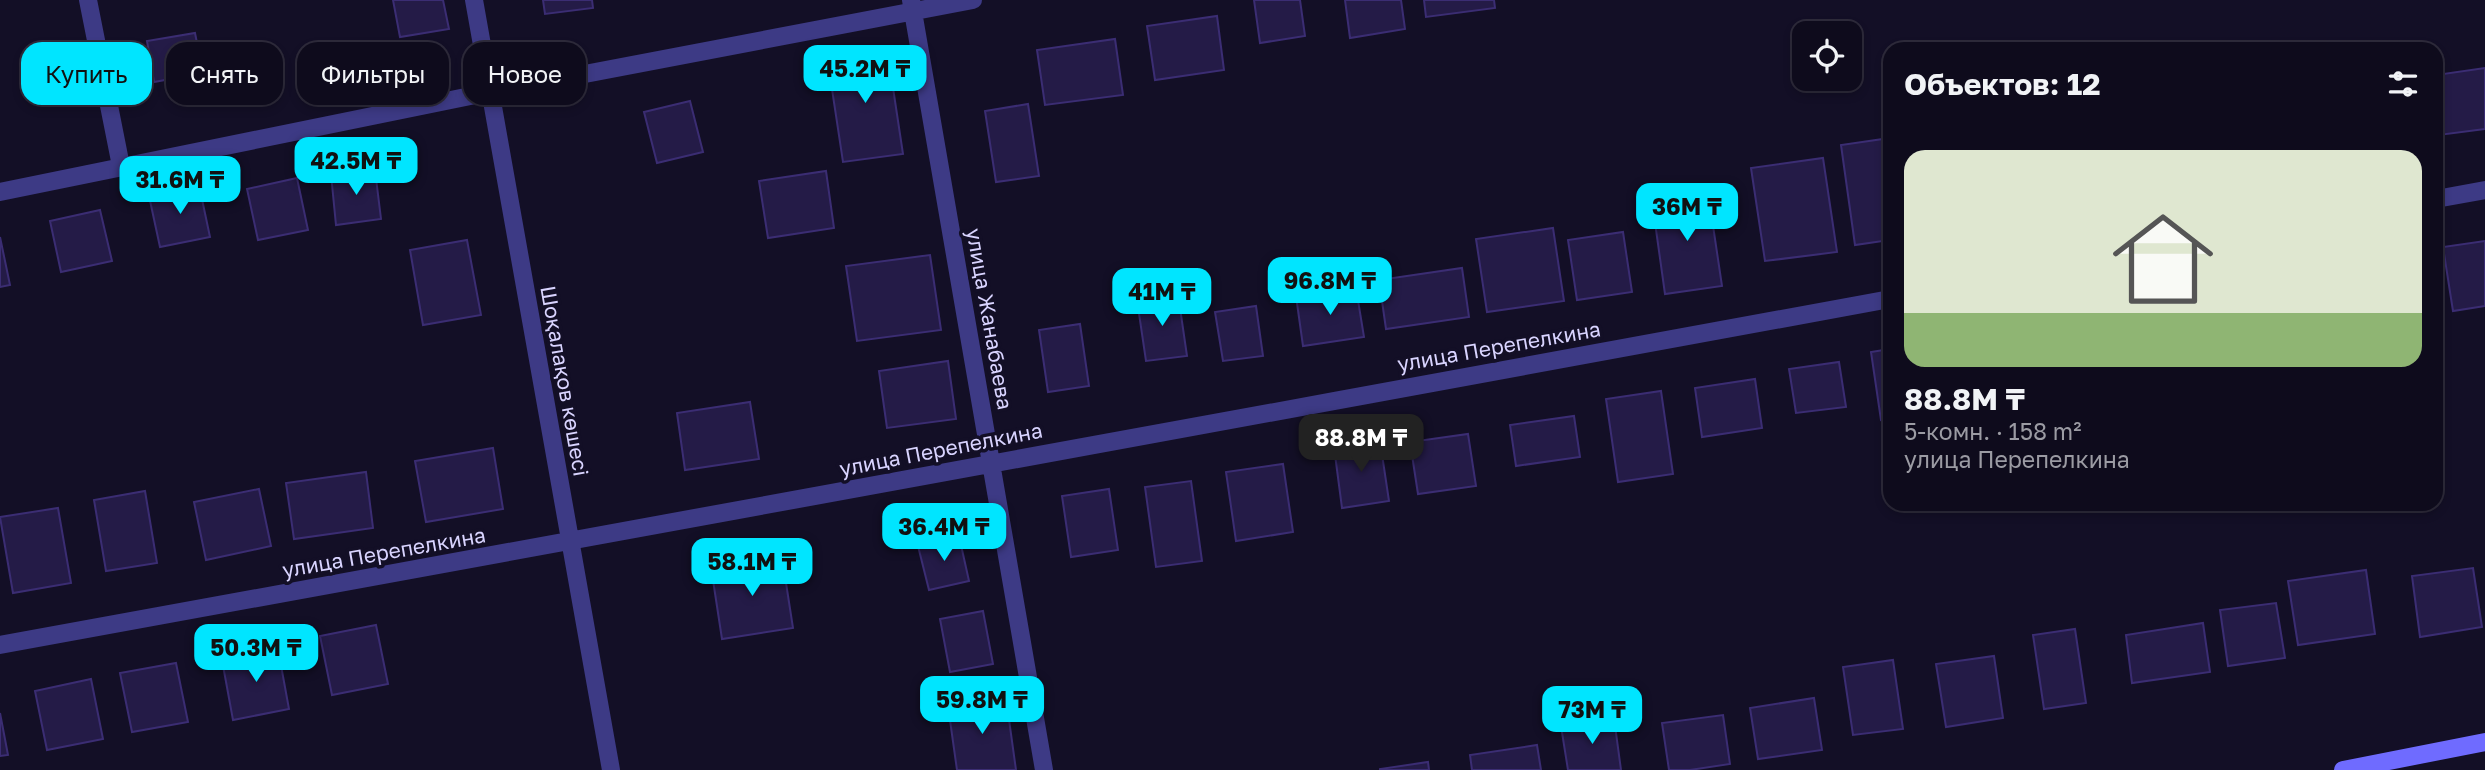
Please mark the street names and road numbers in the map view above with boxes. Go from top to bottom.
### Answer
street label: улица Жанабаева [961,226,1019,411]
street label: Шоқалақов көшесі [535,283,595,478]
street label: улица Перепелкина [1395,315,1603,377]
street label: улица Перепелкина [837,417,1045,481]
street label: улица Перепелкина [280,521,488,583]

